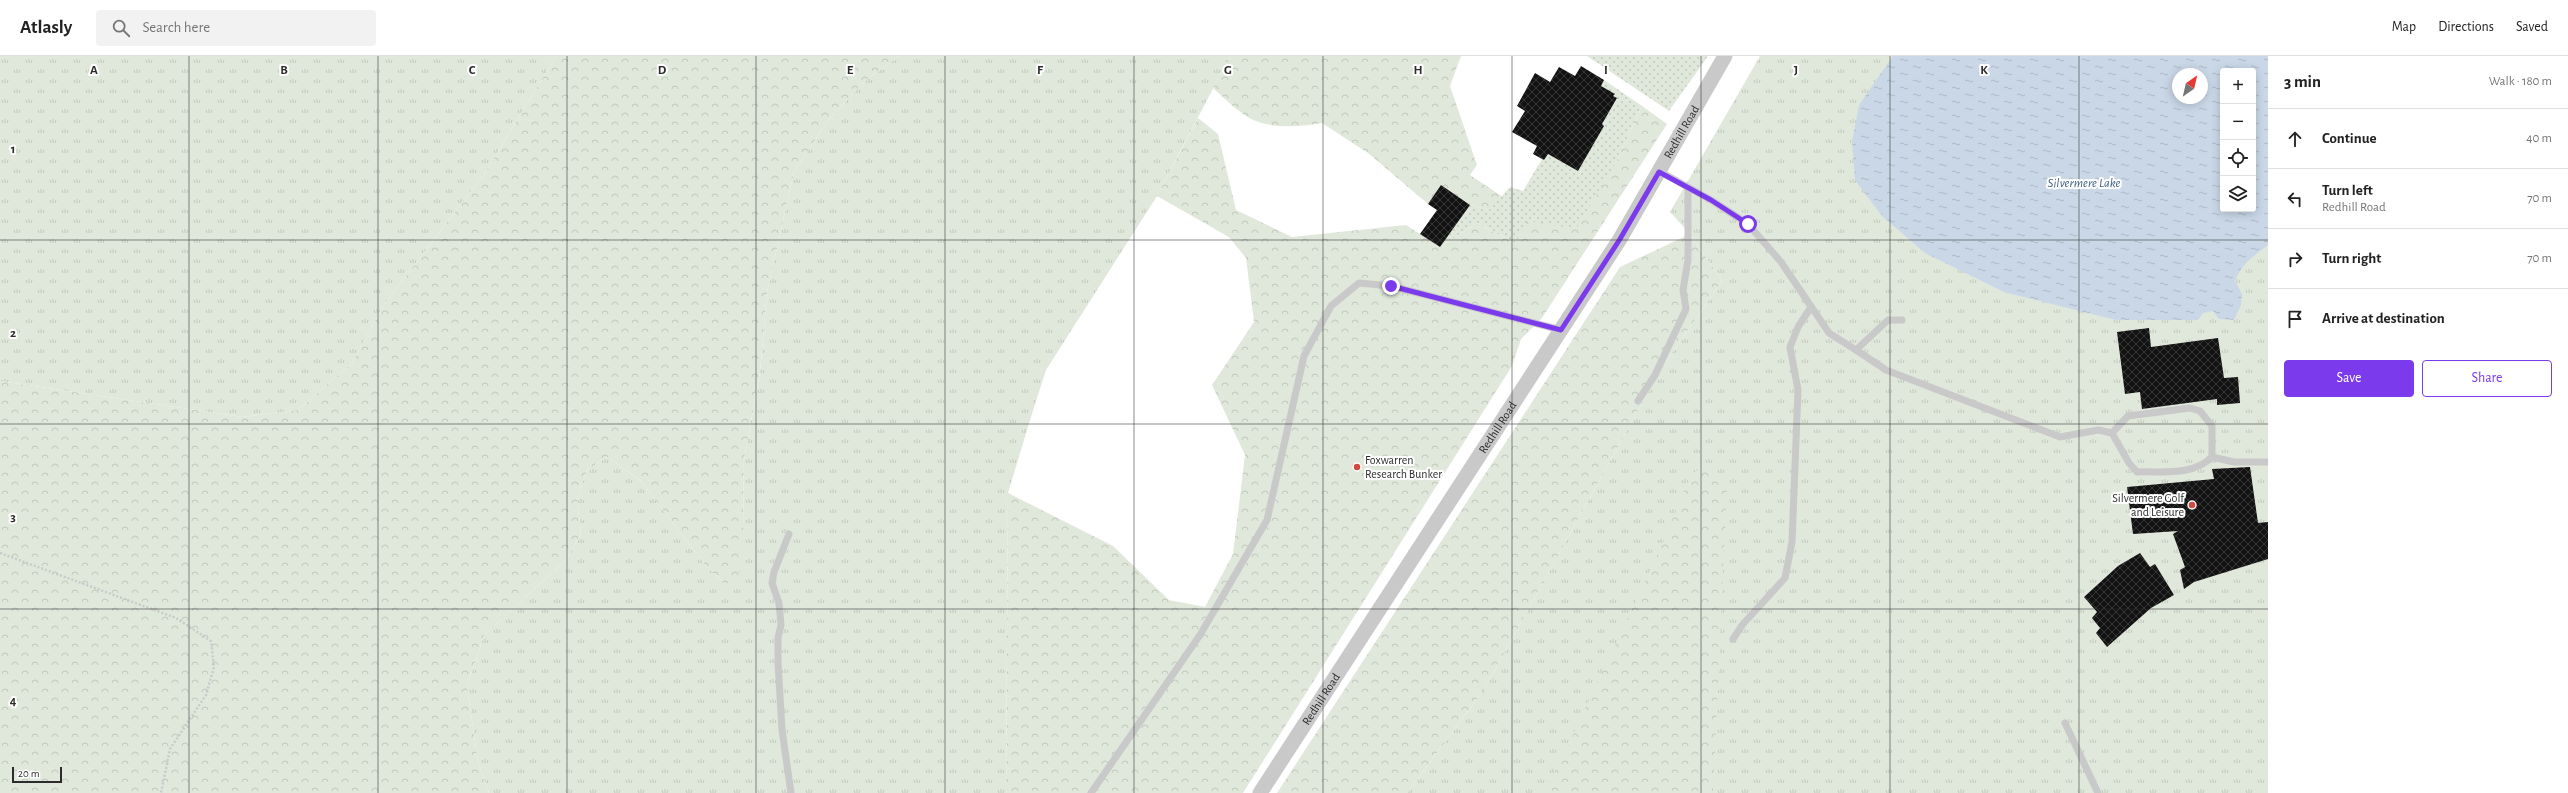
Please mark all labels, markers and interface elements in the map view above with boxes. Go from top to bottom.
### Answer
search box [96,10,376,46]
icon: search [110,17,132,39]
text: Atlasly [20,18,72,37]
text: Search here [142,20,210,35]
text: Map [2392,20,2416,34]
text: Directions [2438,20,2494,34]
text: Saved [2516,20,2548,34]
text: A [90,64,98,77]
text: B [280,64,288,77]
text: C [469,64,476,77]
text: D [658,64,667,77]
text: E [847,64,854,77]
text: F [1037,64,1044,77]
text: G [1224,64,1232,77]
text: H [1413,64,1423,77]
text: I [1604,64,1608,77]
text: J [1794,64,1798,77]
text: K [1980,64,1988,77]
north arrow [2172,68,2208,104]
map controls [2220,68,2256,212]
button: + [2220,68,2256,104]
text: 3 min [2284,73,2321,90]
text: Walk · 180 m [2489,75,2552,88]
street label: Redhill Road [1661,103,1701,161]
button: − [2220,104,2256,140]
icon: ahead [2284,128,2306,150]
text: Continue [2322,131,2377,146]
text: 40 m [2526,132,2552,145]
button: locate [2220,140,2256,176]
text: 1 [11,143,15,156]
button: layers [2220,176,2256,212]
water label: Silvermere Lake [2048,177,2121,190]
text: Turn left [2322,183,2373,198]
icon: left [2284,188,2306,210]
text: 70 m [2527,192,2552,205]
text: Redhill Road [2322,201,2386,214]
route start [1739,215,1757,233]
icon: right [2284,248,2306,270]
text: Turn right [2322,251,2381,266]
text: 70 m [2527,252,2552,265]
route end [1382,277,1400,295]
icon: arrive [2284,308,2306,330]
text: Arrive at destination [2322,311,2445,326]
text: 2 [10,327,16,340]
button: Save [2284,360,2414,397]
button: Share [2422,360,2552,397]
street label: Redhill Road [1476,399,1519,455]
place label: Foxwarren Research Bunker [1365,454,1442,480]
marker: Foxwarren Research Bunker [1352,462,1362,472]
place label: Silvermere Golf and Leisure [2112,492,2185,518]
marker: Silvermere Golf and Leisure [2187,500,2197,510]
text: 3 [10,511,16,524]
street label: Redhill Road [1300,671,1342,727]
text: 4 [10,695,17,708]
scale bar [12,765,62,784]
text: 20 m [18,768,39,779]

